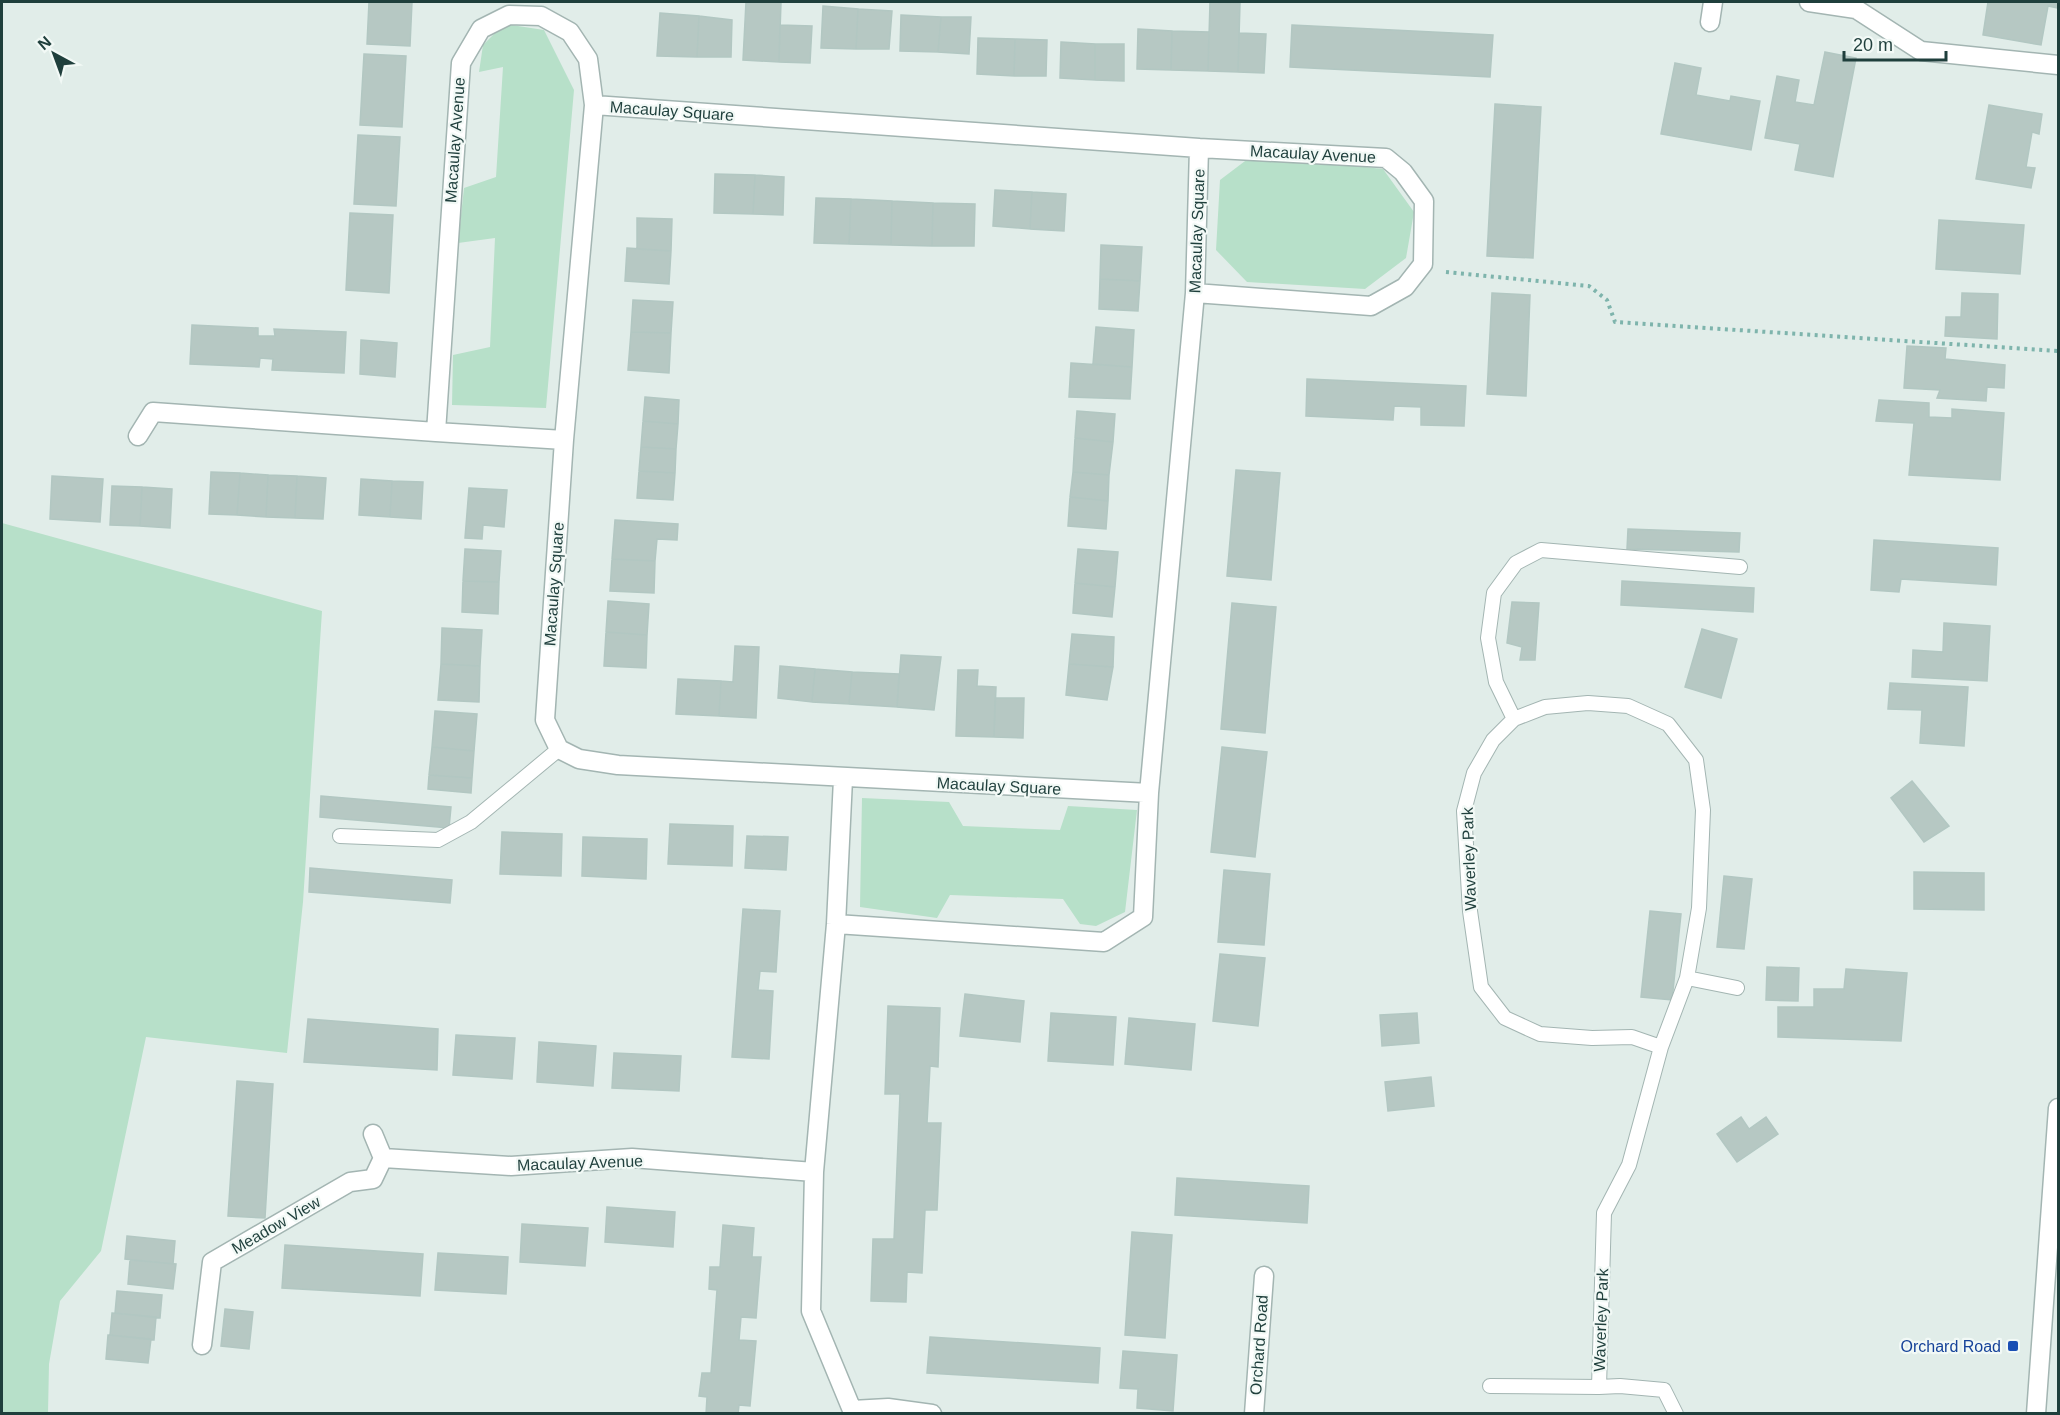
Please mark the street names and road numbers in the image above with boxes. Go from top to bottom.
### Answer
street label: Macaulay Avenue [442,76,468,203]
street label: Macaulay Square [609,98,735,124]
street label: Macaulay Avenue [1250,142,1376,166]
street label: Macaulay Square [1186,168,1208,294]
street label: Macaulay Square [541,521,567,647]
street label: Macaulay Square [936,774,1062,798]
street label: Waverley Park [1459,806,1479,911]
street label: Macaulay Avenue [517,1152,643,1174]
street label: Meadow View [229,1193,324,1257]
street label: Waverley Park [1591,1267,1611,1372]
street label: Orchard Road [1247,1294,1271,1396]

